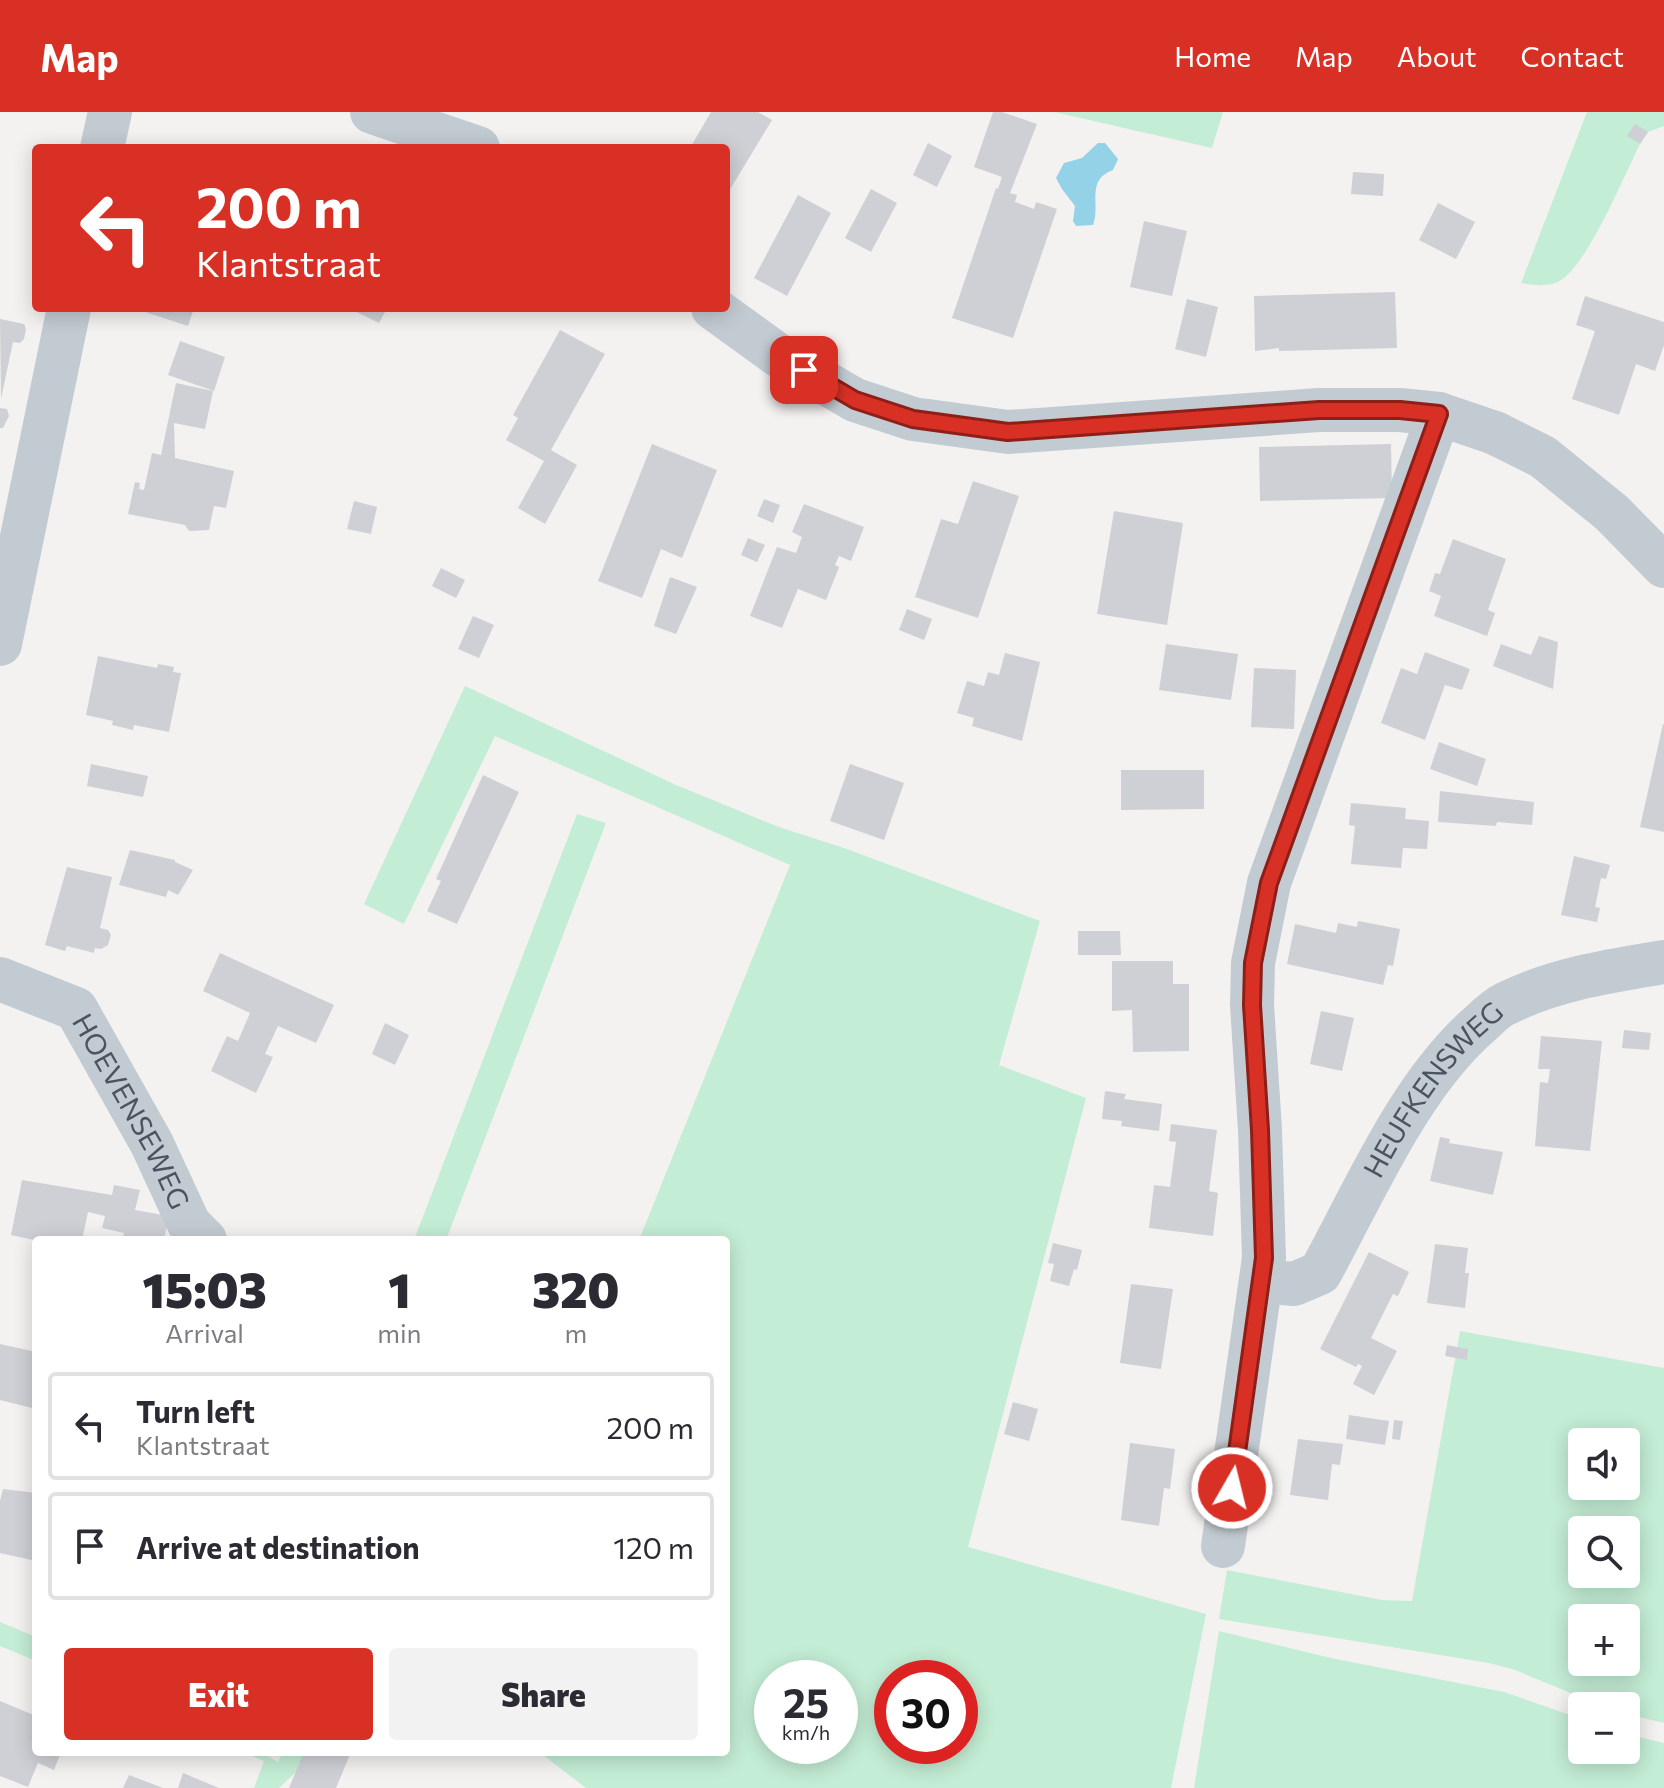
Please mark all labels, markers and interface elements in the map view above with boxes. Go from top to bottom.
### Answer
text: Map [40,33,119,80]
text: Home [1174,39,1251,73]
text: Map [1295,39,1353,73]
text: About [1397,39,1477,73]
text: Contact [1521,39,1624,73]
text: 200 m [196,171,362,240]
icon: left [64,176,168,280]
text: Klantstraat [196,240,381,284]
pin [770,336,838,404]
icon: arrive [782,348,826,392]
street label: HEUFKENSWEG [1355,994,1509,1183]
street label: HOEVENSEWEG [66,1007,198,1214]
text: 15:03 [143,1259,267,1318]
text: 1 [388,1259,411,1318]
text: 320 [532,1259,619,1318]
text: Arrival [165,1317,244,1348]
text: min [377,1317,422,1348]
text: m [564,1317,587,1348]
text: Turn left [136,1392,255,1429]
icon: left [68,1404,112,1448]
text: 200 m [606,1408,694,1445]
map controls [1568,1428,1640,1764]
button: sound [1568,1428,1640,1500]
text: Klantstraat [136,1429,270,1460]
position arrow [1190,1446,1274,1530]
button: search [1568,1516,1640,1588]
icon: arrive [68,1524,112,1568]
text: Arrive at destination [136,1528,420,1565]
text: 120 m [613,1528,694,1565]
button: + [1568,1604,1640,1676]
button: Exit [64,1648,373,1740]
button: Share [389,1648,698,1740]
speed limit sign: 30 [874,1660,978,1764]
text: 25 [783,1677,829,1726]
button: − [1568,1692,1640,1764]
text: km/h [782,1720,830,1744]

